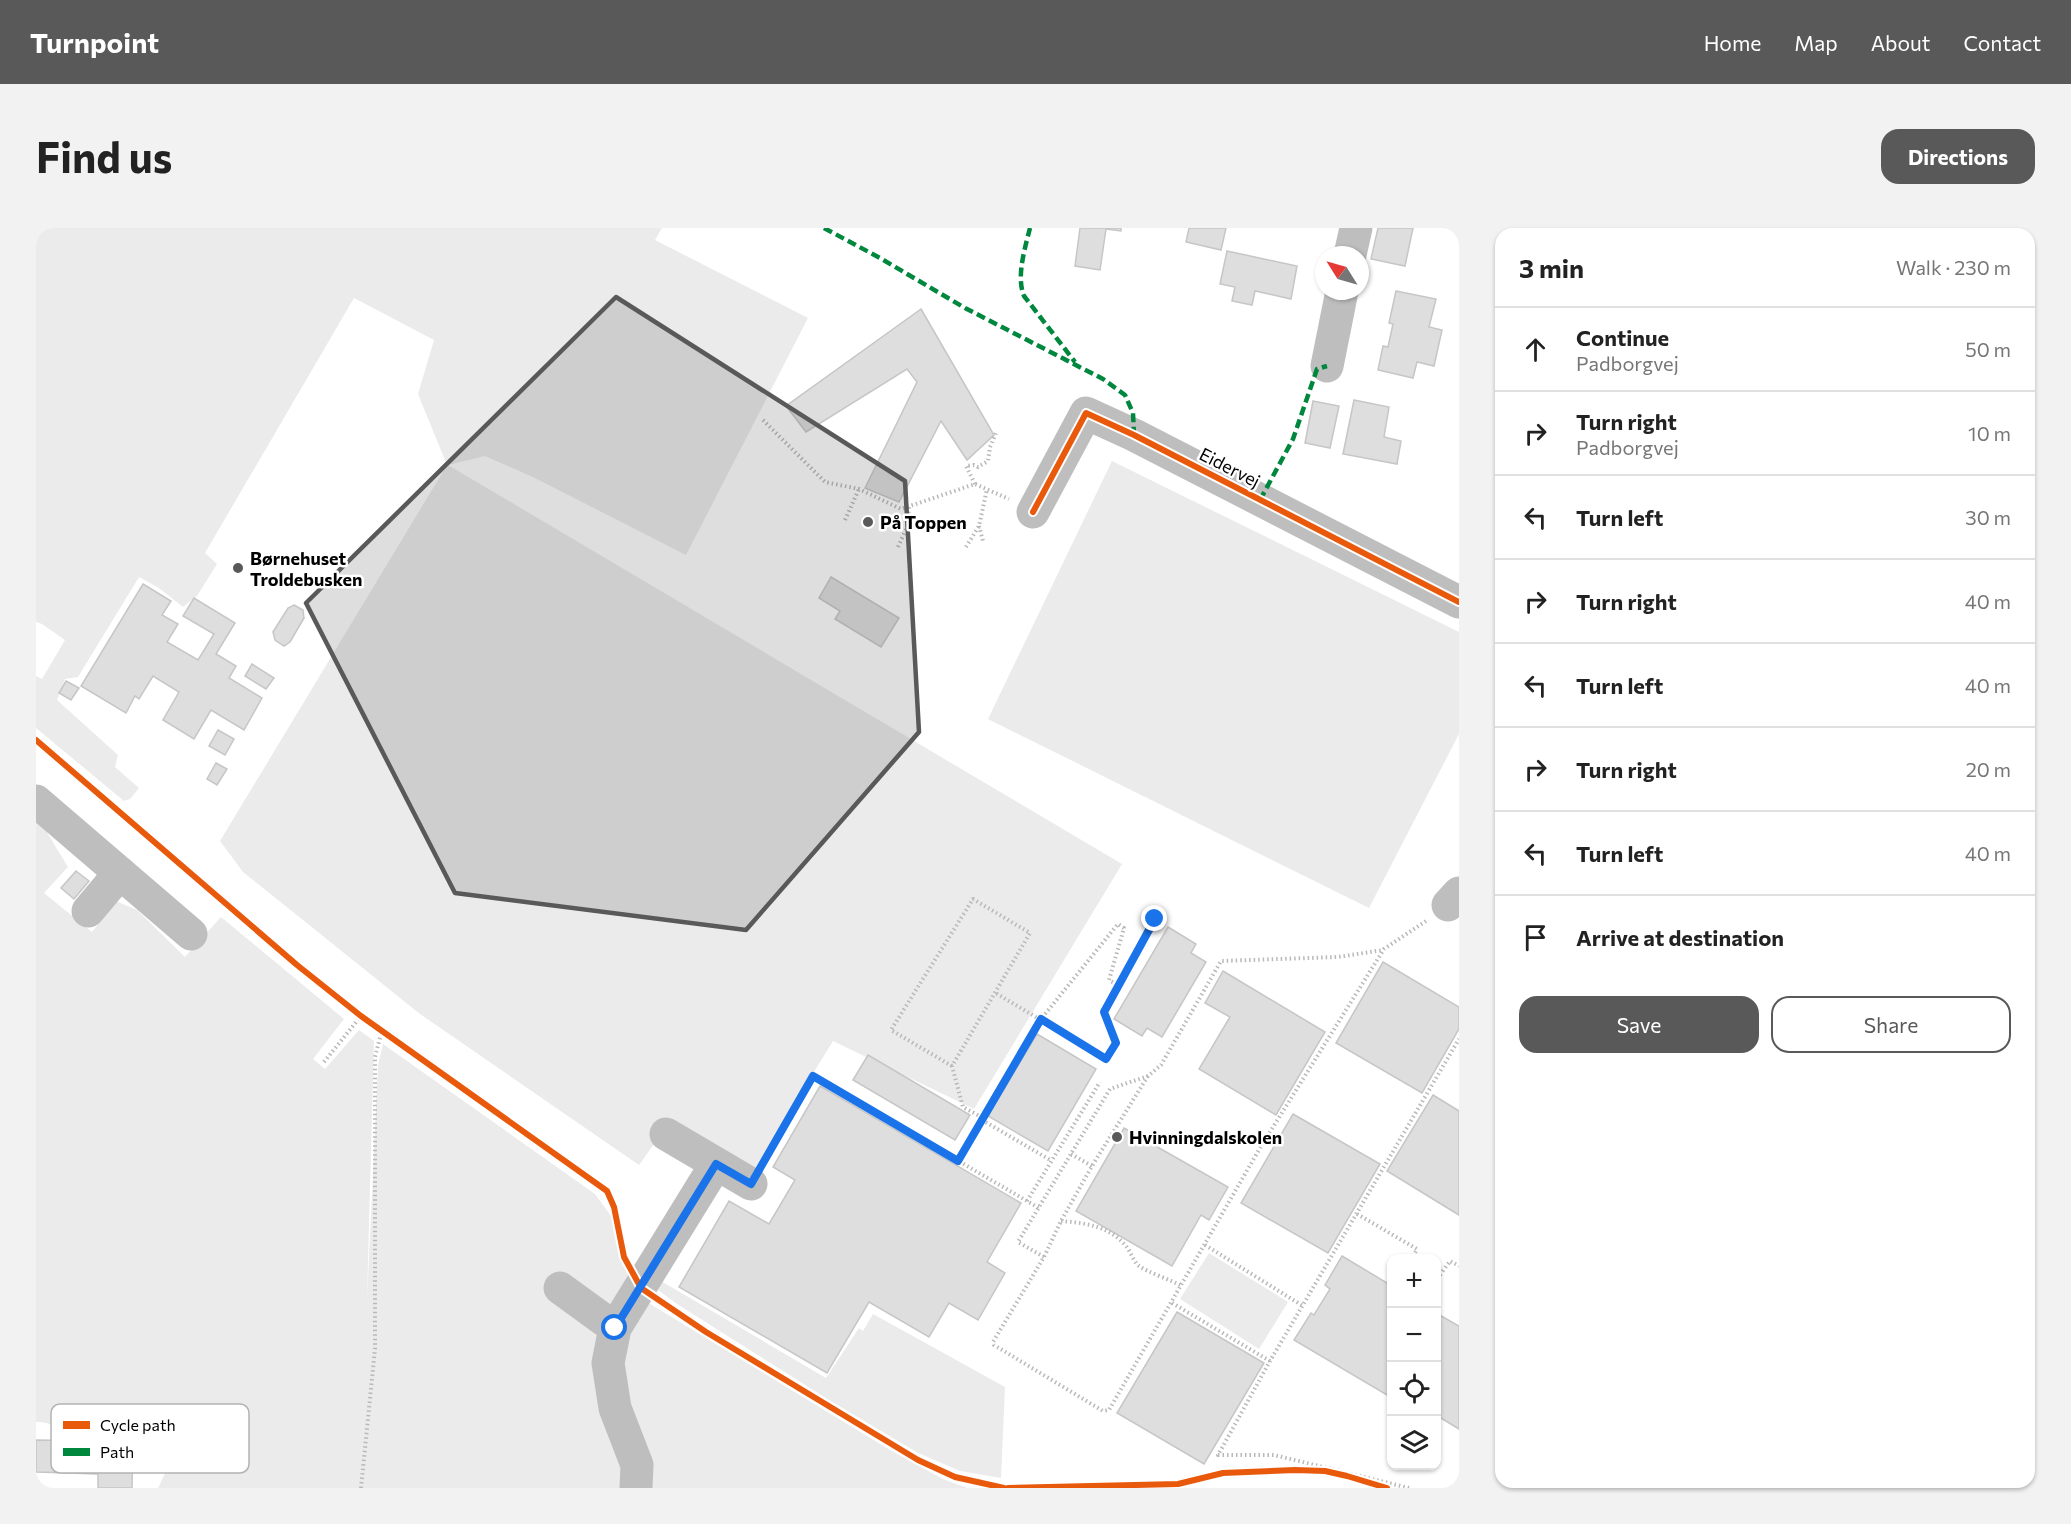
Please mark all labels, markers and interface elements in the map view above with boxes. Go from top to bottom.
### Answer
text: Turnpoint [30,25,159,59]
text: Home [1704,30,1761,55]
text: Map [1794,30,1838,55]
text: About [1871,30,1930,55]
text: Contact [1963,30,2041,55]
button: Directions [1881,129,2035,184]
text: Find us [36,130,172,182]
north arrow [1315,246,1369,300]
text: 3 min [1519,252,1584,283]
text: Walk · 230 m [1896,255,2011,279]
text: Continue [1576,324,1669,351]
icon: ahead [1519,333,1552,366]
text: 50 m [1965,337,2011,361]
text: Padborgvej [1576,351,1679,375]
text: Turn right [1576,408,1677,435]
icon: right [1519,417,1552,450]
text: 10 m [1968,421,2011,445]
text: Padborgvej [1576,435,1679,459]
street label: Eidervej [1196,442,1264,492]
icon: left [1519,501,1552,534]
text: Turn left [1576,504,1663,531]
text: 30 m [1965,505,2011,529]
place label: På Toppen [880,511,967,533]
marker: På Toppen [861,515,875,529]
place label: Børnehuset Troldebusken [250,547,362,590]
marker: Børnehuset Troldebusken [231,561,245,575]
icon: right [1519,585,1552,618]
text: Turn right [1576,588,1677,615]
text: 40 m [1965,589,2011,613]
icon: left [1519,669,1552,702]
text: Turn left [1576,672,1663,699]
text: 40 m [1965,673,2011,697]
icon: right [1519,753,1552,786]
text: Turn right [1576,756,1677,783]
text: 20 m [1966,757,2011,781]
icon: left [1519,837,1552,870]
text: Turn left [1576,840,1663,867]
text: 40 m [1965,841,2011,865]
route end [1141,905,1167,931]
icon: arrive [1519,921,1552,954]
text: Arrive at destination [1576,924,1784,951]
button: Save [1519,996,1759,1053]
button: Share [1771,996,2011,1053]
place label: Hvinningdalskolen [1129,1126,1282,1148]
marker: Hvinningdalskolen [1110,1130,1124,1144]
map controls [1387,1254,1441,1470]
button: + [1387,1254,1441,1308]
button: − [1387,1308,1441,1362]
route start [601,1314,627,1340]
button: locate [1387,1362,1441,1416]
legend [51,1404,249,1473]
text: Cycle path [100,1415,176,1434]
button: layers [1387,1416,1441,1470]
text: Path [100,1442,134,1461]

